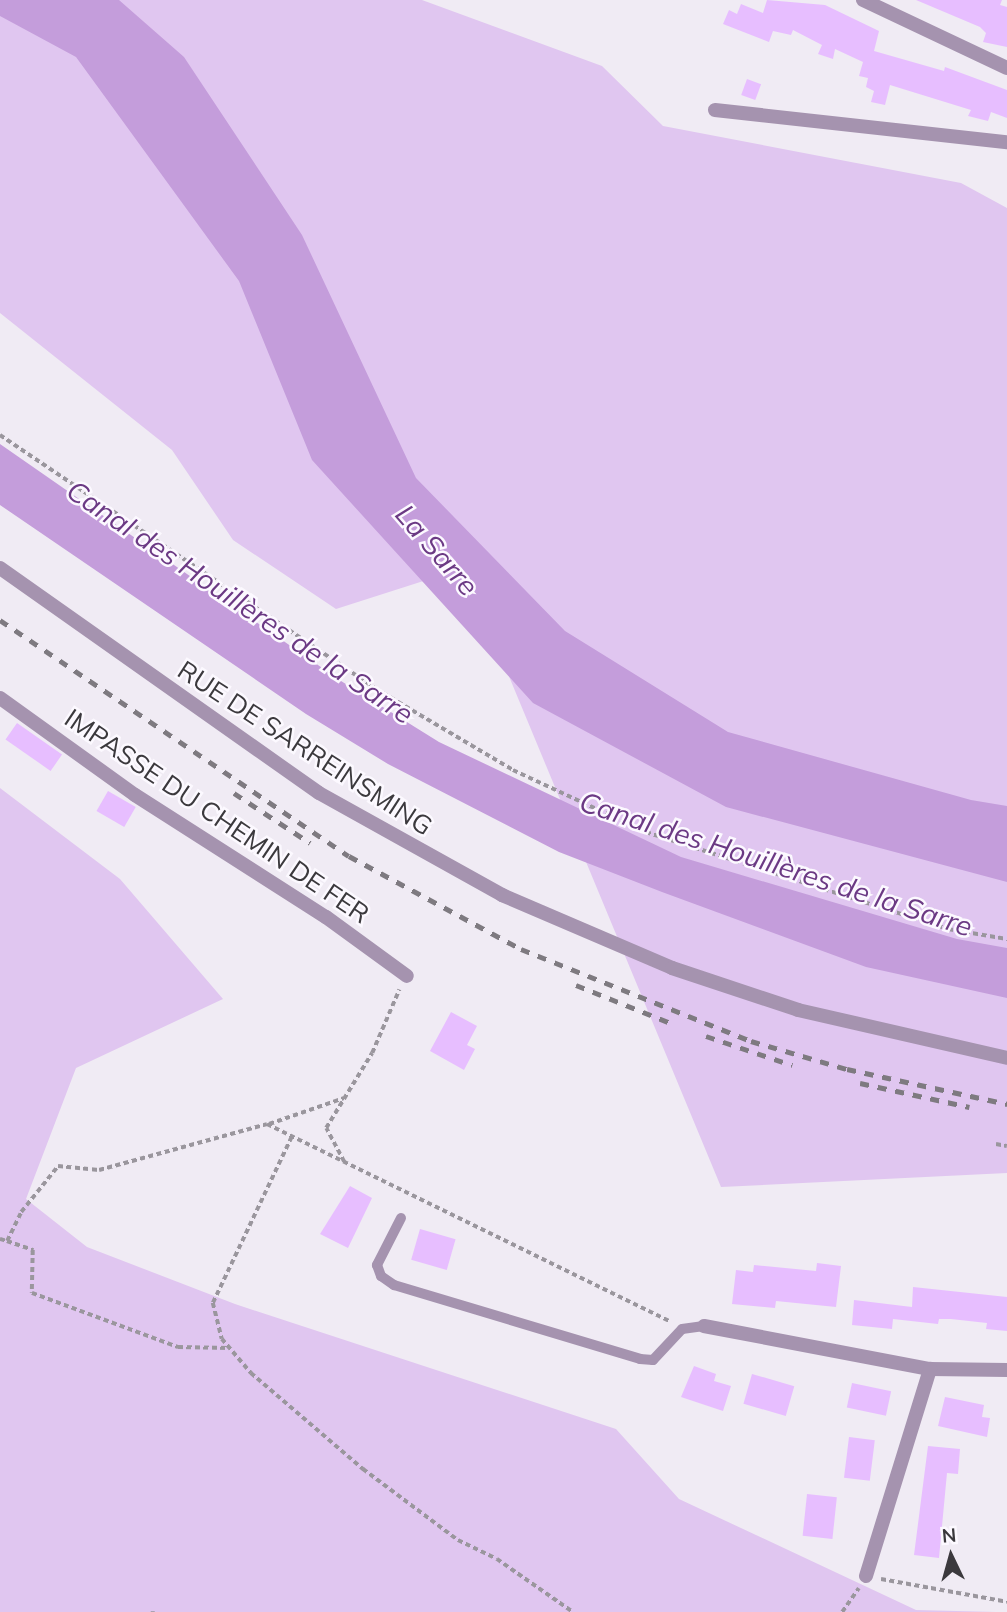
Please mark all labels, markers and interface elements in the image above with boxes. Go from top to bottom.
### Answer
water label: Canal des Houillères de la Sarre [60,473,420,731]
water label: La Sarre [389,498,485,602]
street label: RUE DE SARREINSMING [172,654,438,842]
street label: IMPASSE DU CHEMIN DE FER [59,702,375,930]
water label: Canal des Houillères de la Sarre [575,785,977,943]
north arrow [916,1521,986,1591]
text: N [941,1523,957,1548]

